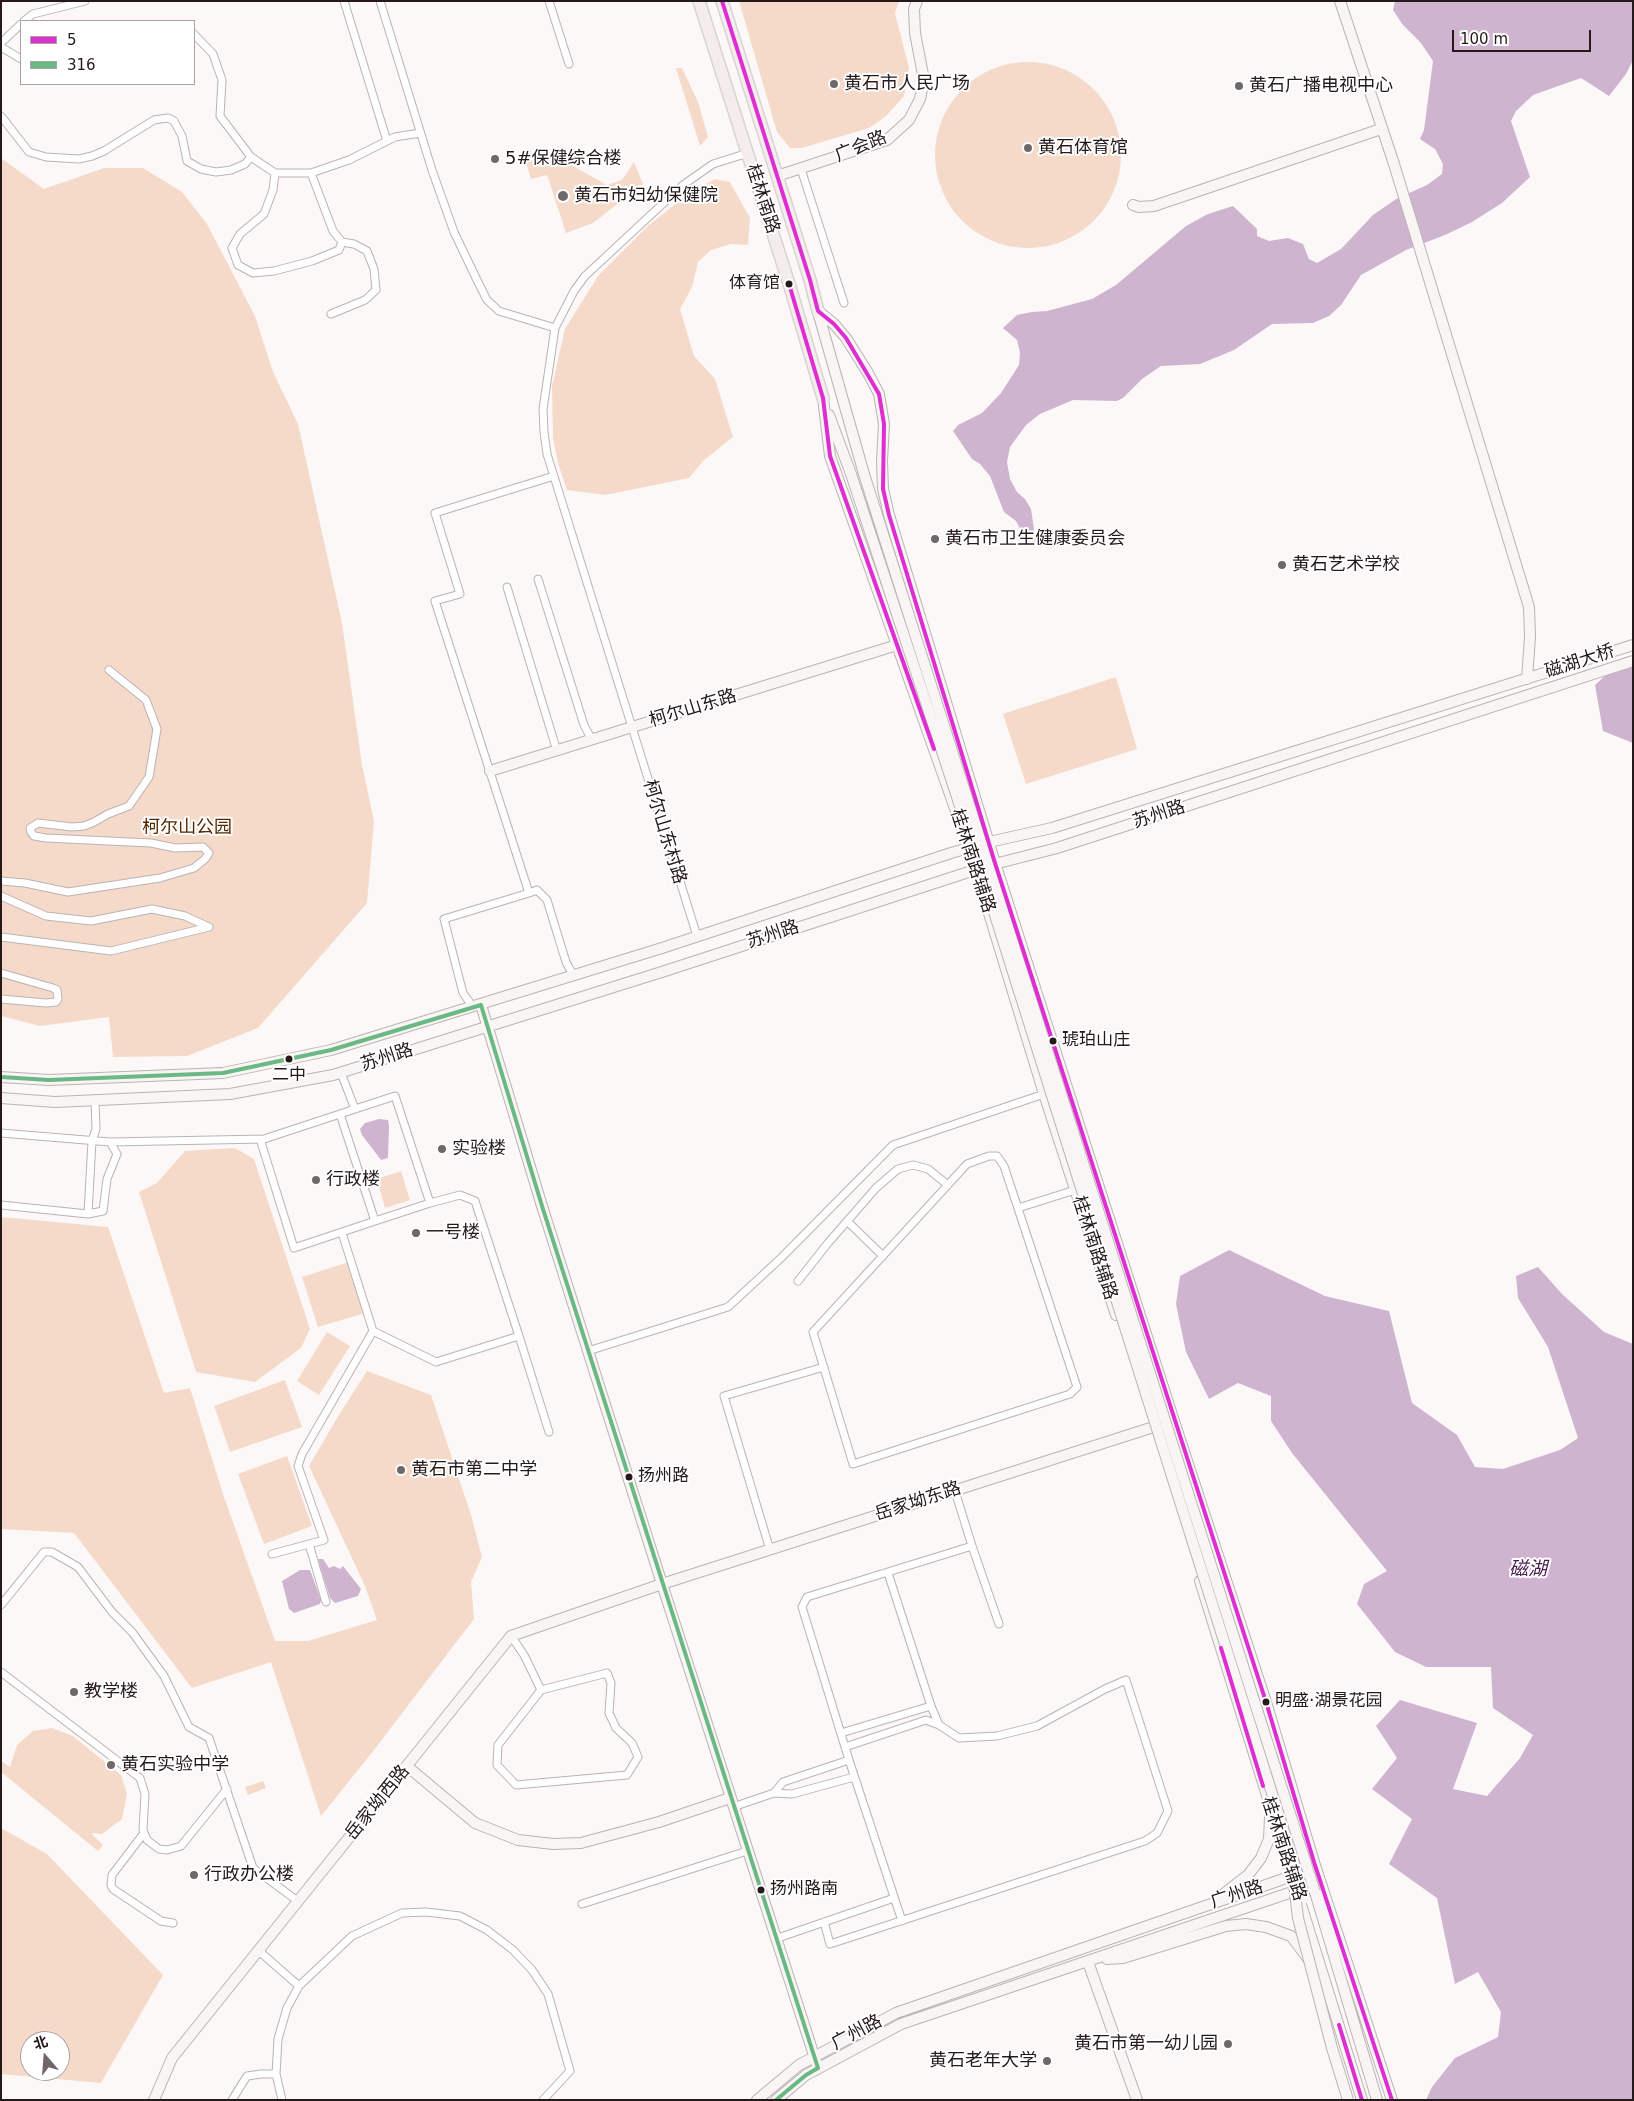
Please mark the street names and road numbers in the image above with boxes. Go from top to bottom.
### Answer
street label: 广会路 [832,127,890,167]
street label: 桂林南路 [741,161,783,237]
street label: 磁湖大桥 [1542,641,1618,683]
street label: 柯尔山东路 [647,686,739,732]
street label: 柯尔山东村路 [638,777,690,887]
street label: 苏州路 [1130,796,1188,834]
street label: 桂林南路辅路 [945,806,999,916]
street label: 苏州路 [744,916,802,954]
street label: 苏州路 [358,1039,416,1077]
street label: 桂林南路辅路 [1067,1193,1121,1303]
street label: 岳家坳东路 [872,1478,964,1526]
street label: 岳家坳西路 [341,1761,415,1845]
street label: 桂林南路辅路 [1256,1794,1310,1904]
street label: 广州路 [1208,1876,1266,1914]
street label: 广州路 [828,2011,886,2055]

